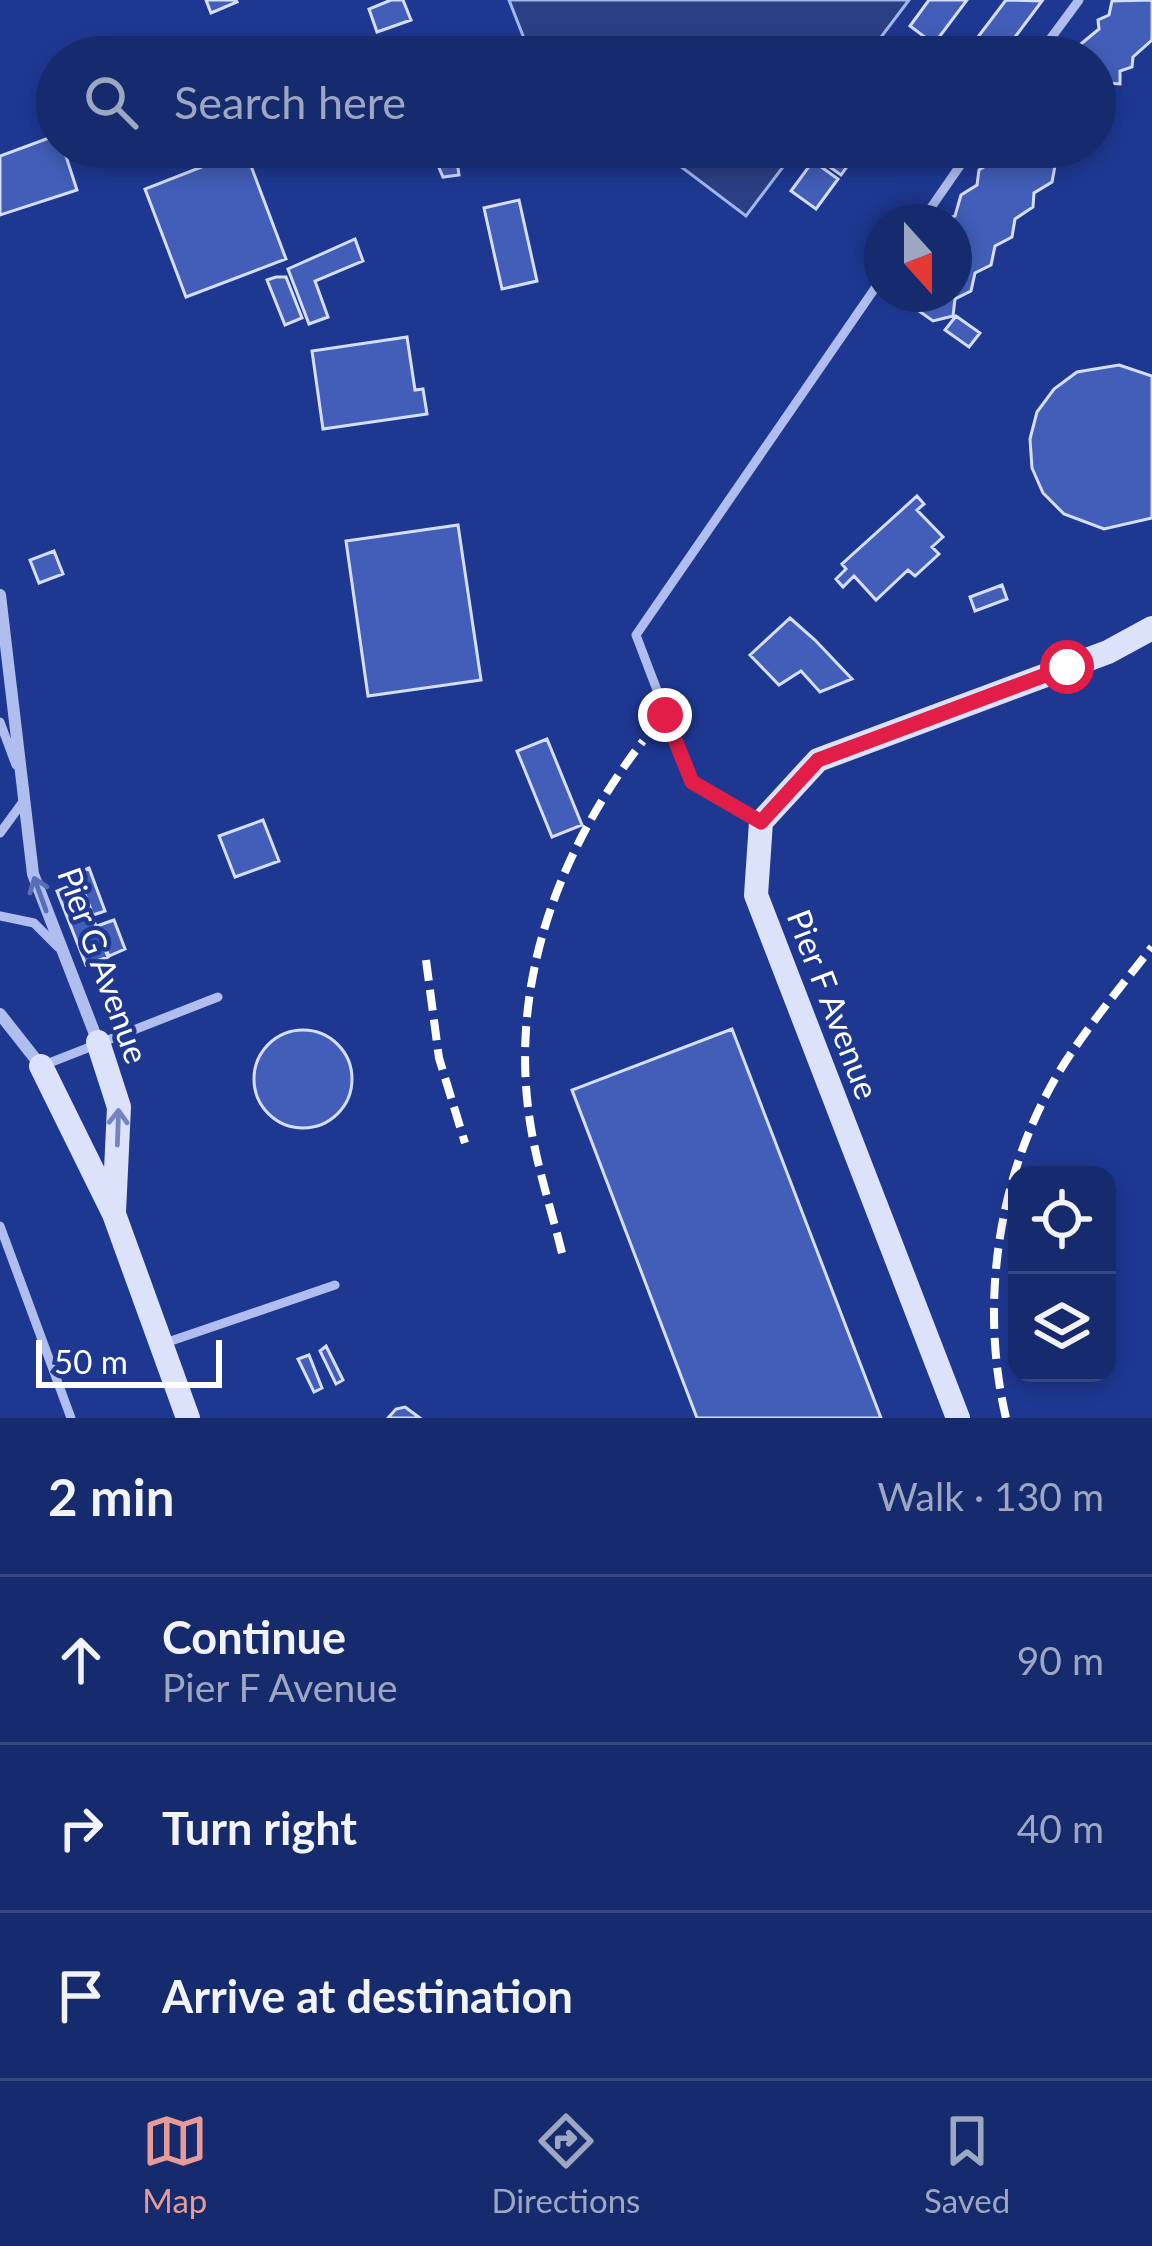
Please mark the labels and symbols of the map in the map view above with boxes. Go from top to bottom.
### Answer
north arrow [864,204,972,312]
route start [1040,640,1094,694]
route end [638,688,692,742]
street label: Pier G Avenue [50,862,158,1068]
one-way arrow [28,876,50,913]
street label: Pier F Avenue [780,904,888,1104]
one-way arrow [107,1108,130,1147]
scale bar [36,1334,222,1387]

